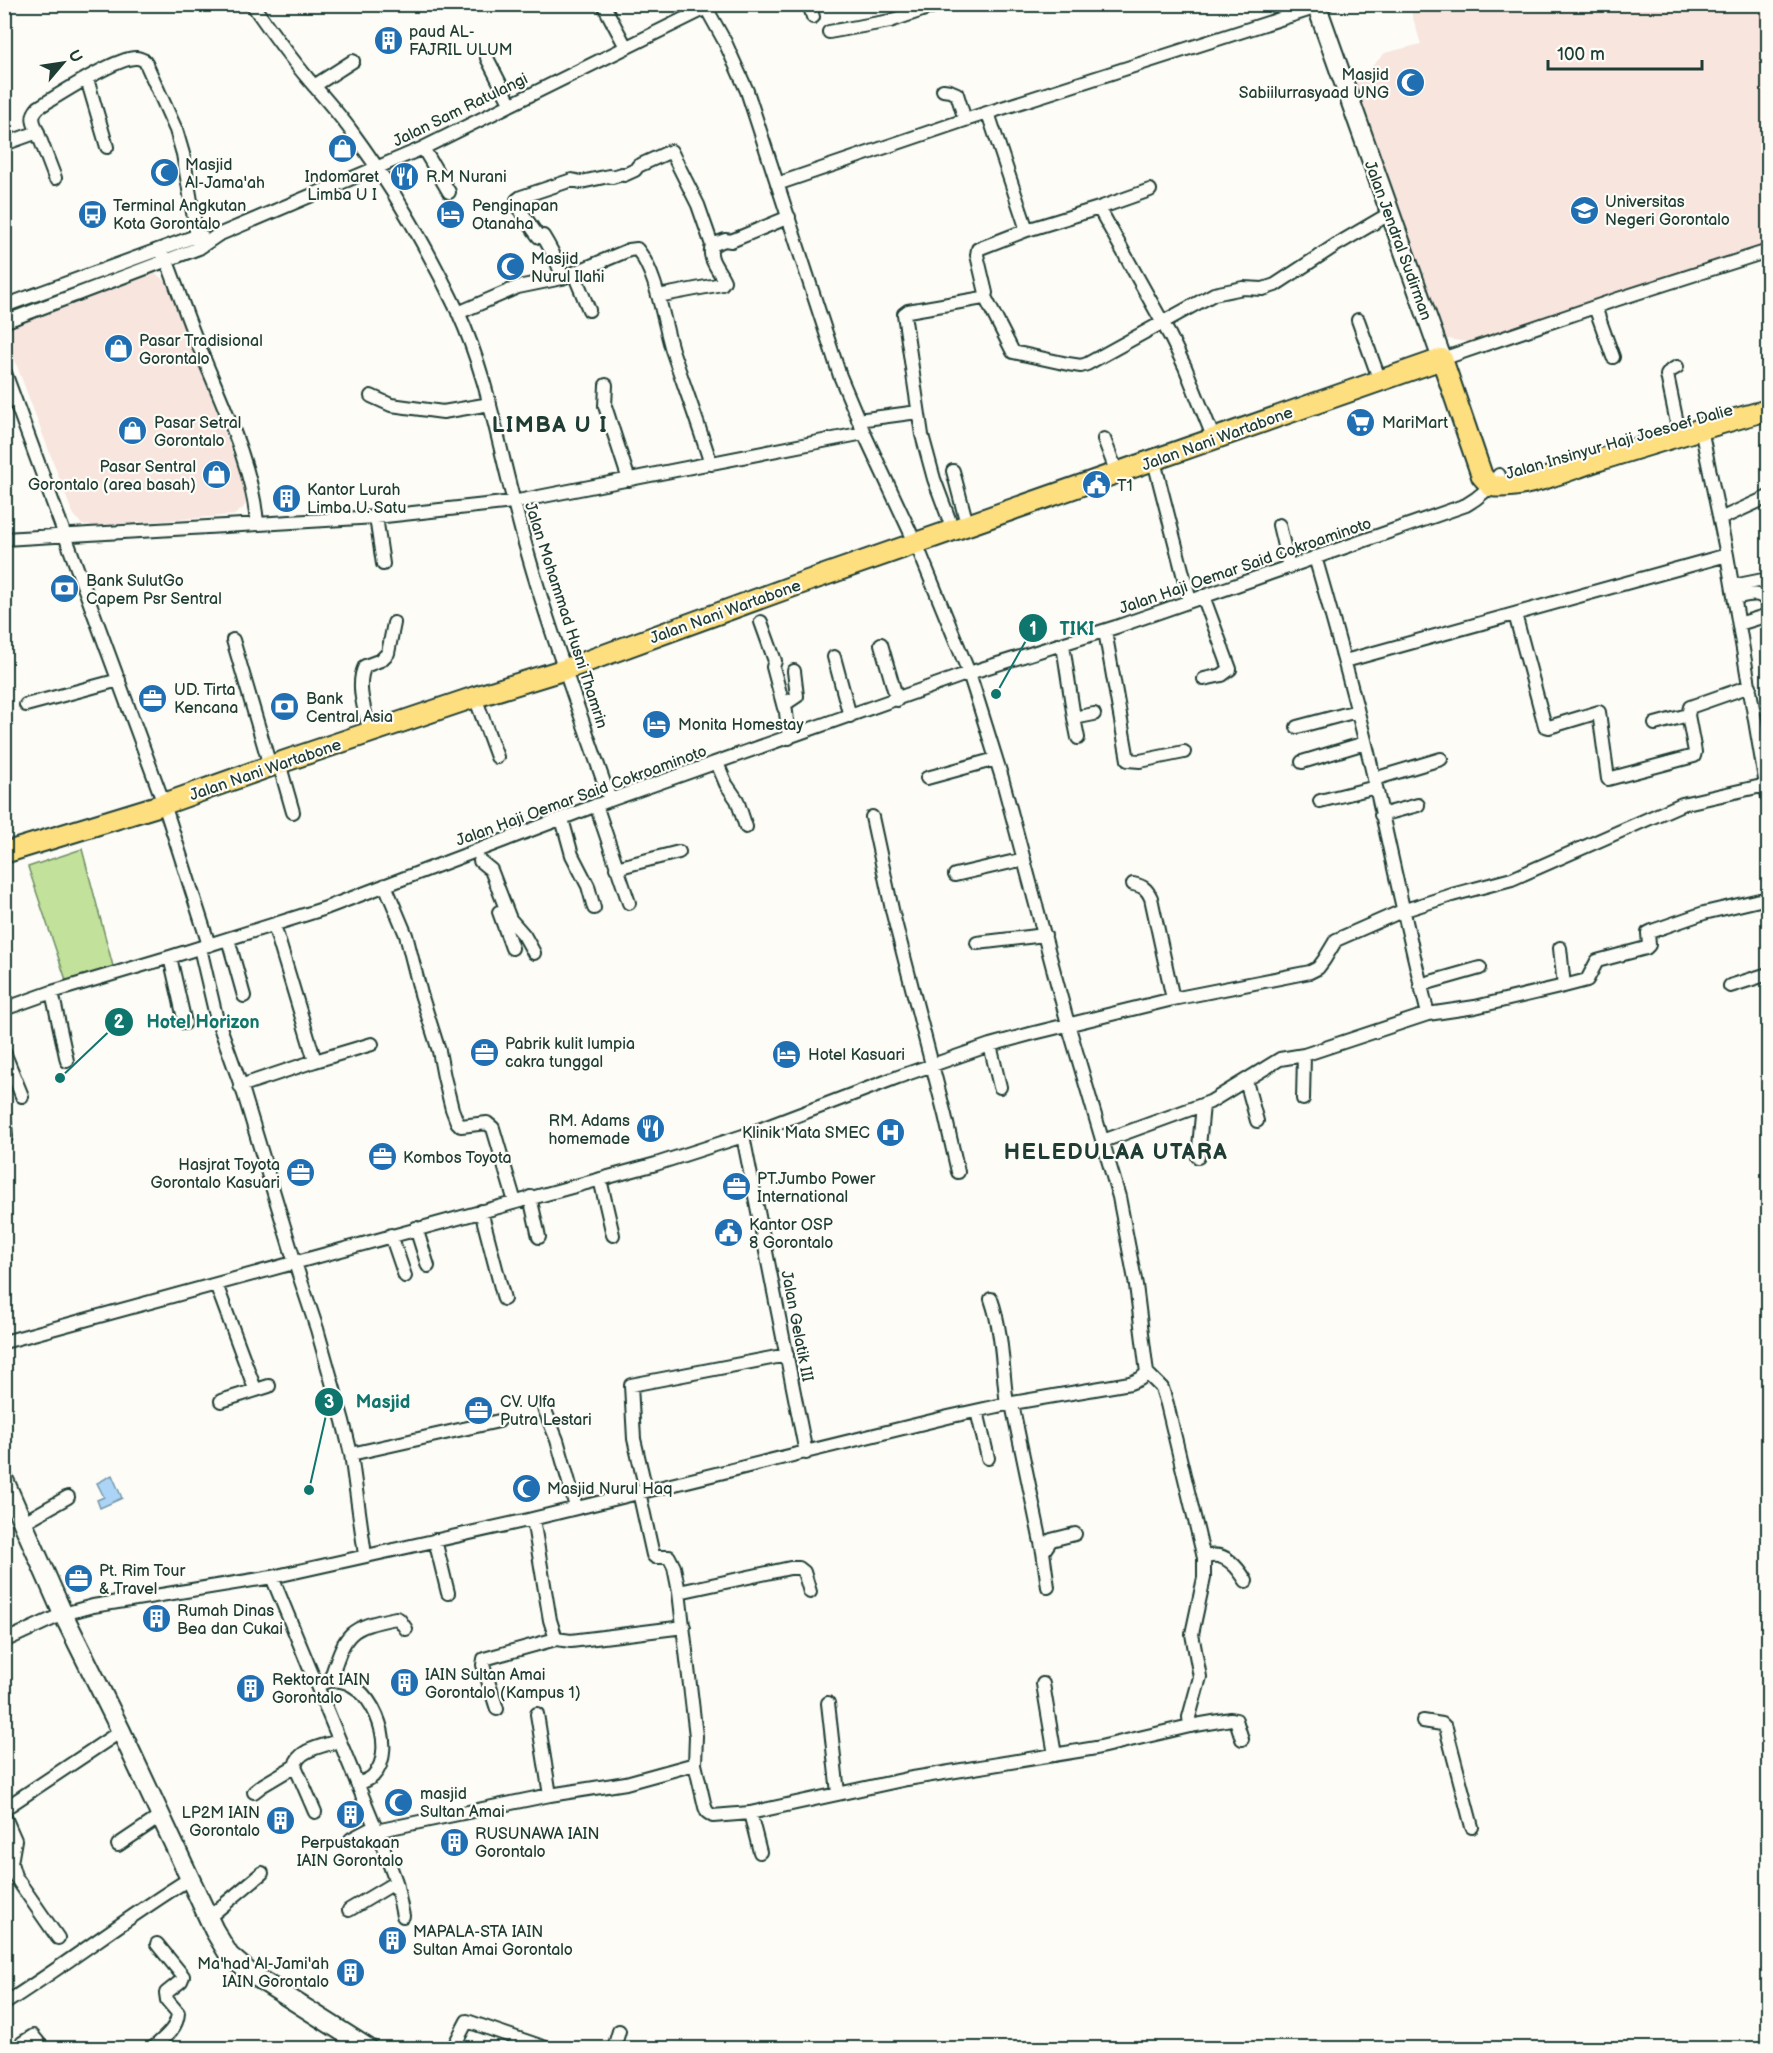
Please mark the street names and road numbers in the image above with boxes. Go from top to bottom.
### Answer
street label: Jalan Sam Ratulangi [390,69,531,151]
street label: Jalan Jendral Sudirman [1360,158,1435,323]
street label: Jalan Insinyur Haji Joesoef Dalie [1504,401,1736,484]
street label: Jalan Nani Wartabone [1139,403,1296,476]
street label: Jalan Mohammad Husni Thamrin [520,500,611,731]
street label: Jalan Haji Oemar Said Cokroaminoto [1117,514,1374,619]
street label: Jalan Nani Wartabone [647,576,804,649]
street label: Jalan Nani Wartabone [187,735,344,805]
street label: Jalan Haji Oemar Said Cokroaminoto [454,742,709,851]
street label: Jalan Gelatik III [776,1269,817,1383]

